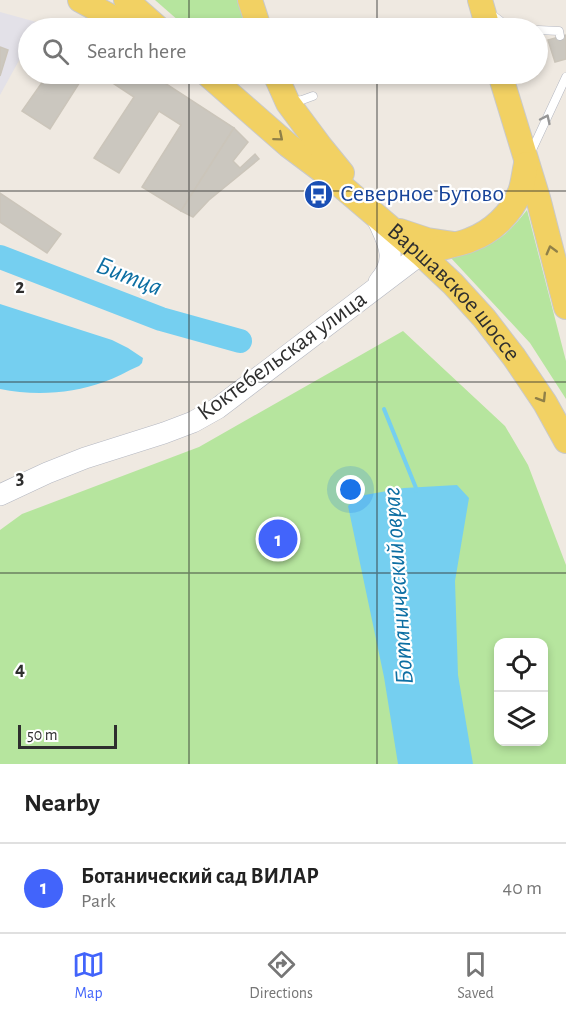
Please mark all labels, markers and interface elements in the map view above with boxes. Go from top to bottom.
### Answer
search box [18,18,548,84]
icon: search [39,35,72,68]
text: Search here [87,40,186,62]
one-way arrow [539,115,551,126]
one-way arrow [272,130,283,141]
bus stop icon: Северное Бутово [303,178,335,210]
place label: Северное Бутово [340,182,504,206]
street label: Варшавское шоссе [383,219,525,366]
one-way arrow [546,245,559,255]
water label: Битца [92,252,166,300]
text: 2 [15,277,25,297]
street label: Коктебельская улица [193,287,371,425]
one-way arrow [534,392,546,402]
text: 3 [16,468,24,488]
your location [336,475,365,504]
water label: Ботанический овраг [378,486,418,686]
pin: 1 [258,516,298,562]
map controls [494,638,548,746]
button: locate [494,638,548,692]
text: 4 [15,659,25,679]
button: layers [494,692,548,746]
scale bar [18,722,117,750]
text: 50 m [27,727,58,743]
text: Nearby [24,790,100,816]
text: Ботанический сад ВИЛАР [81,865,319,887]
text: 1 [40,878,47,898]
text: 40 m [503,878,542,898]
text: Park [81,891,116,911]
tab: Map [72,948,105,1003]
tab: Directions [249,948,313,1003]
tab: Saved [457,948,494,1003]

